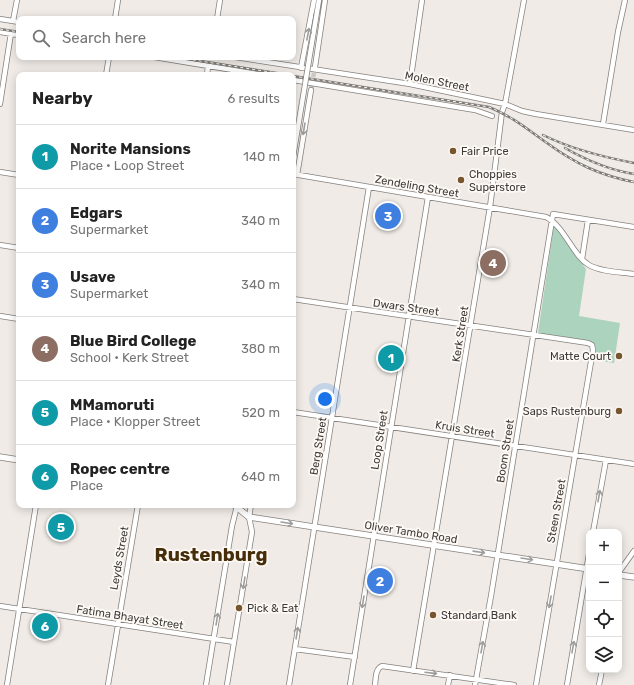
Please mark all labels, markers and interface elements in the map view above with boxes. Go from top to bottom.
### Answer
search box [16,16,296,60]
icon: search [30,27,52,49]
one-way arrow [304,28,312,41]
text: Search here [62,29,146,47]
street label: Molen Street [404,69,471,94]
text: Nearby [32,88,93,108]
text: 6 results [228,91,280,106]
one-way arrow [300,122,308,135]
text: Norite Mansions [70,140,191,158]
place label: Fair Price [461,145,509,158]
marker: Fair Price [448,146,458,156]
text: 1 [42,149,48,164]
text: 140 m [243,149,280,164]
text: Place · Loop Street [70,158,184,173]
place label: Choppies Superstore [469,168,526,194]
street label: Zendeling Street [374,173,461,200]
marker: Choppies Superstore [456,175,466,185]
pin: 3 [375,201,401,231]
text: Edgars [70,204,122,222]
text: 2 [41,213,49,228]
text: 340 m [241,213,280,228]
text: Supermarket [70,222,148,237]
pin: 4 [480,248,506,278]
text: Usave [70,268,115,286]
text: 3 [41,277,49,292]
text: 340 m [241,277,280,292]
text: Supermarket [70,286,148,301]
street label: Dwars Street [372,296,440,319]
street label: Kerk Street [450,304,471,363]
text: Blue Bird College [70,332,196,350]
text: 4 [41,341,49,356]
text: 380 m [241,341,280,356]
pin: 1 [378,343,404,373]
text: School · Kerk Street [70,350,189,365]
place label: Matte Court [550,350,612,363]
marker: Matte Court [614,351,624,361]
your location [315,389,335,409]
text: MMamoruti [70,396,154,414]
text: 5 [41,405,49,420]
text: 520 m [242,405,280,420]
place label: Saps Rustenburg [523,405,611,418]
marker: Saps Rustenburg [614,406,624,416]
street label: Loop Street [368,409,391,471]
text: Place · Klopper Street [70,414,200,429]
street label: Berg Street [307,415,330,476]
street label: Kruis Street [434,418,496,441]
street label: Boom Street [494,418,517,484]
text: Ropec centre [70,460,170,478]
text: 6 [41,469,49,484]
text: 640 m [241,469,280,484]
street label: Steen Street [544,477,569,544]
text: Place [70,478,103,493]
one-way arrow [596,490,604,503]
pin: 5 [48,512,74,542]
one-way arrow [280,519,293,527]
street label: Oliver Tambo Road [363,519,458,546]
street label: Leyds Street [107,524,132,591]
map controls [586,529,622,673]
button: + [586,529,622,565]
district label: Rustenburg [155,543,267,566]
one-way arrow [472,548,485,556]
one-way arrow [520,555,533,563]
button: − [586,565,622,601]
pin: 2 [367,566,393,596]
one-way arrow [240,576,248,589]
one-way arrow [359,595,367,608]
one-way arrow [546,596,554,609]
button: locate [586,601,622,637]
place label: Pick & Eat [247,602,299,615]
street label: Fatima Bhayat Street [75,603,185,632]
marker: Pick & Eat [234,603,244,613]
place label: Standard Bank [441,609,517,622]
marker: Standard Bank [428,610,438,620]
pin: 6 [32,611,58,641]
one-way arrow [213,613,221,626]
one-way arrow [294,627,302,640]
button: layers [586,637,622,673]
one-way arrow [478,640,486,653]
one-way arrow [570,640,578,653]
one-way arrow [424,669,437,677]

